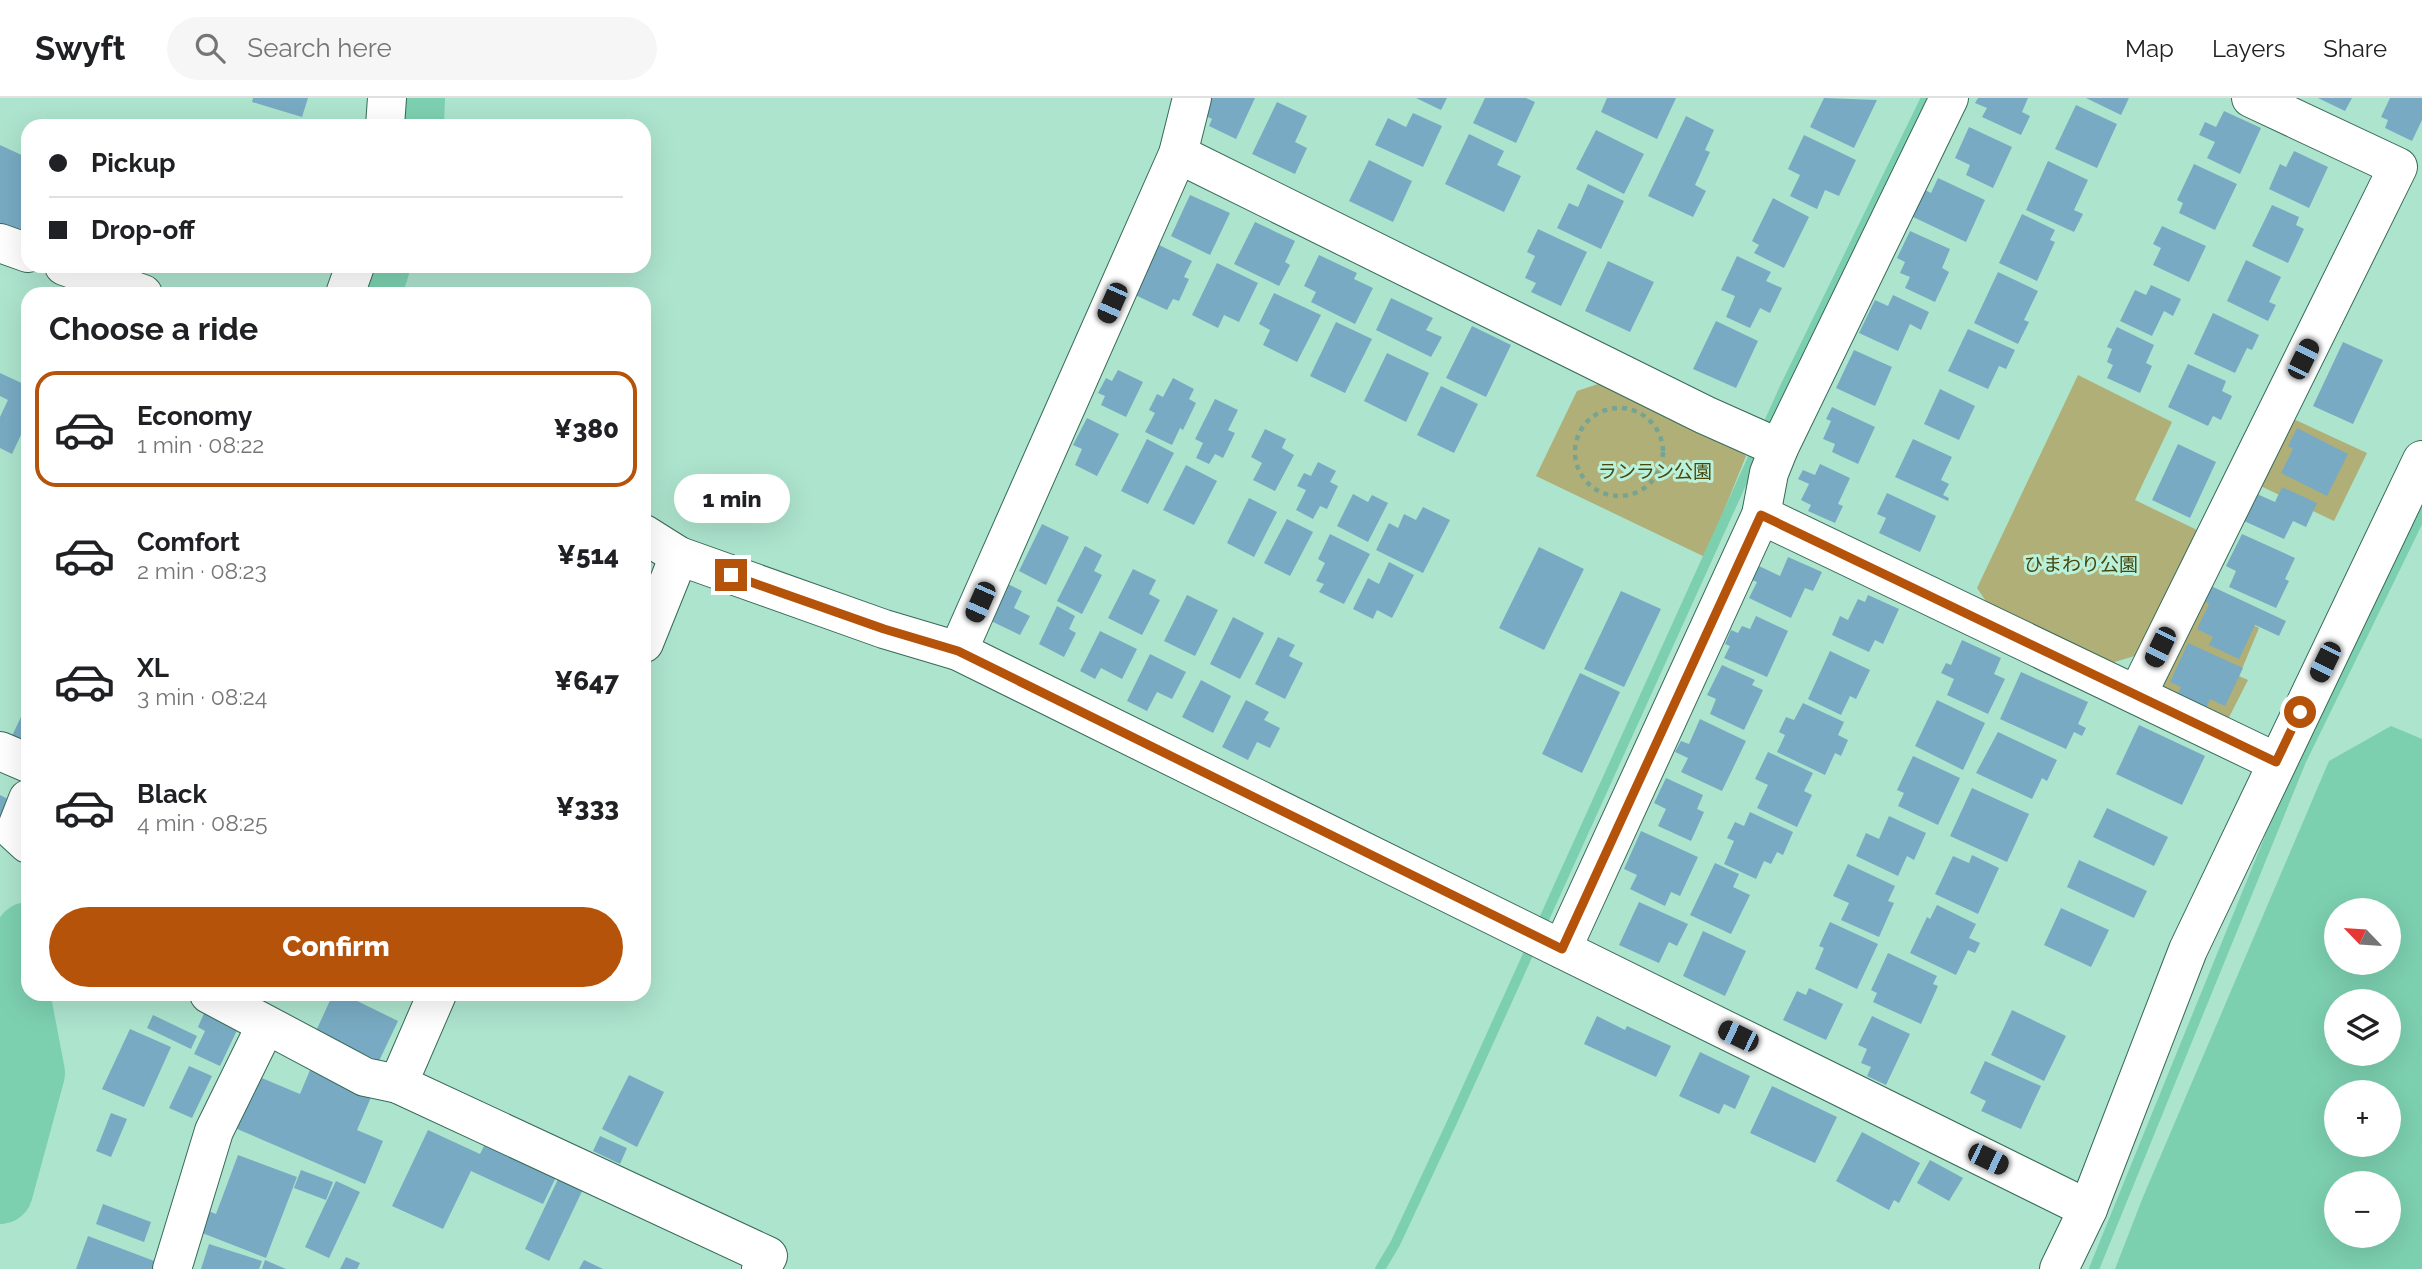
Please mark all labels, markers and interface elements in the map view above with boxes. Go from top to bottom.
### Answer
search box [167,17,657,80]
text: Swyft [35,29,125,68]
icon: search [191,29,229,67]
text: Search here [247,33,392,63]
text: Map [2125,34,2174,63]
text: Layers [2212,34,2285,63]
text: Share [2323,34,2387,63]
text: Pickup [91,148,176,178]
text: Drop-off [91,215,195,245]
car [1094,280,1131,326]
text: Choose a ride [49,310,258,347]
car [2285,336,2322,382]
icon: car [53,398,116,461]
text: Economy [137,401,252,431]
text: ¥380 [554,414,619,444]
text: 1 min · 08:22 [137,431,264,458]
park label: ランラン公園 [1598,460,1712,482]
callout: 1 min [673,474,789,522]
text: 1 min [702,485,762,512]
icon: car [53,524,116,587]
text: Comfort [137,527,240,557]
text: ¥514 [557,540,619,570]
park label: ひまわり公園 [2024,553,2138,575]
text: 2 min · 08:23 [137,557,267,584]
route end [715,559,747,591]
car [962,579,999,625]
car [2142,624,2179,670]
car [2307,639,2344,685]
icon: car [53,650,116,713]
text: XL [137,653,169,683]
text: ¥647 [554,666,619,696]
text: 3 min · 08:24 [137,683,267,710]
route start [2284,696,2316,728]
icon: car [53,776,116,839]
text: Black [137,779,207,809]
text: ¥333 [556,792,619,822]
text: 4 min · 08:25 [137,809,268,836]
north arrow [2324,898,2401,975]
map controls [2324,898,2401,1248]
button: Confirm [49,907,623,987]
button: layers [2324,989,2401,1066]
car [1715,1017,1762,1055]
button: + [2324,1080,2401,1157]
car [1965,1140,2012,1178]
button: − [2324,1171,2401,1248]

